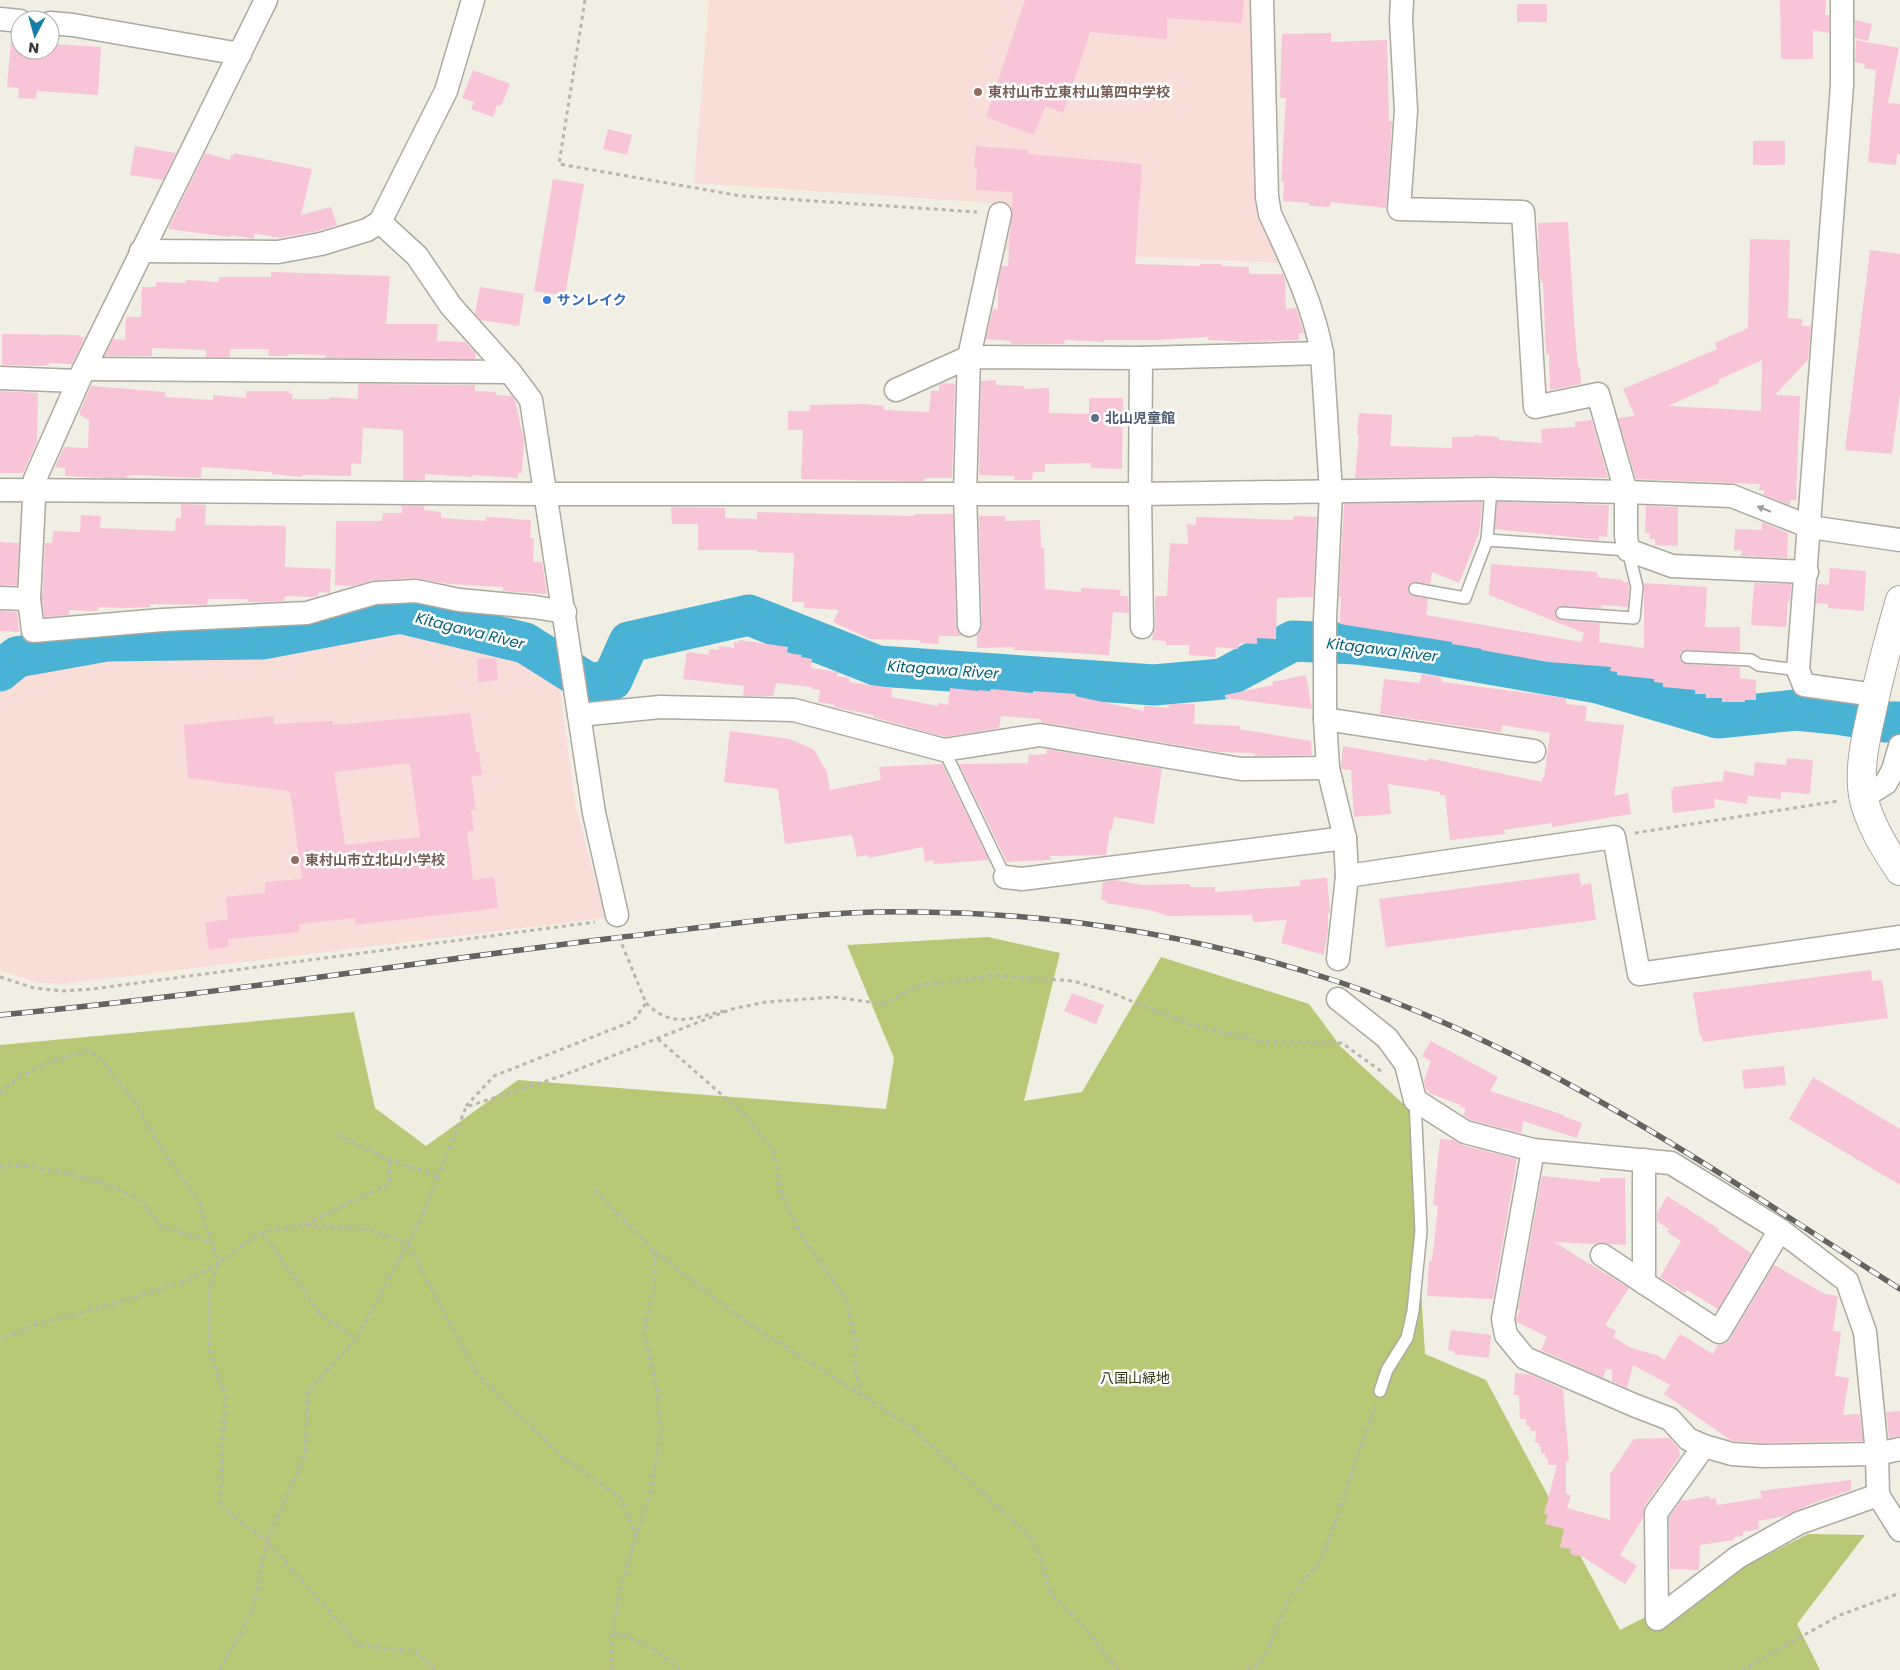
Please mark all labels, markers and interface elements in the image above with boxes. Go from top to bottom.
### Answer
north arrow [10,10,60,60]
text: N [27,37,40,58]
place label: 東村山市立東村山第四中学校 [988,82,1170,102]
marker: 東村山市立東村山第四中学校 [972,86,984,98]
place label: サンレイク [557,290,627,310]
marker: サンレイク [541,294,553,306]
place label: 北山児童館 [1105,408,1175,428]
marker: 北山児童館 [1089,412,1101,424]
one-way arrow [1756,505,1771,513]
water label: Kitagawa River [413,607,527,654]
water label: Kitagawa River [1325,632,1439,667]
water label: Kitagawa River [887,655,1000,684]
place label: 東村山市立北山小学校 [305,850,445,870]
marker: 東村山市立北山小学校 [289,854,301,866]
park label: 八国山緑地 [1100,1368,1170,1388]

